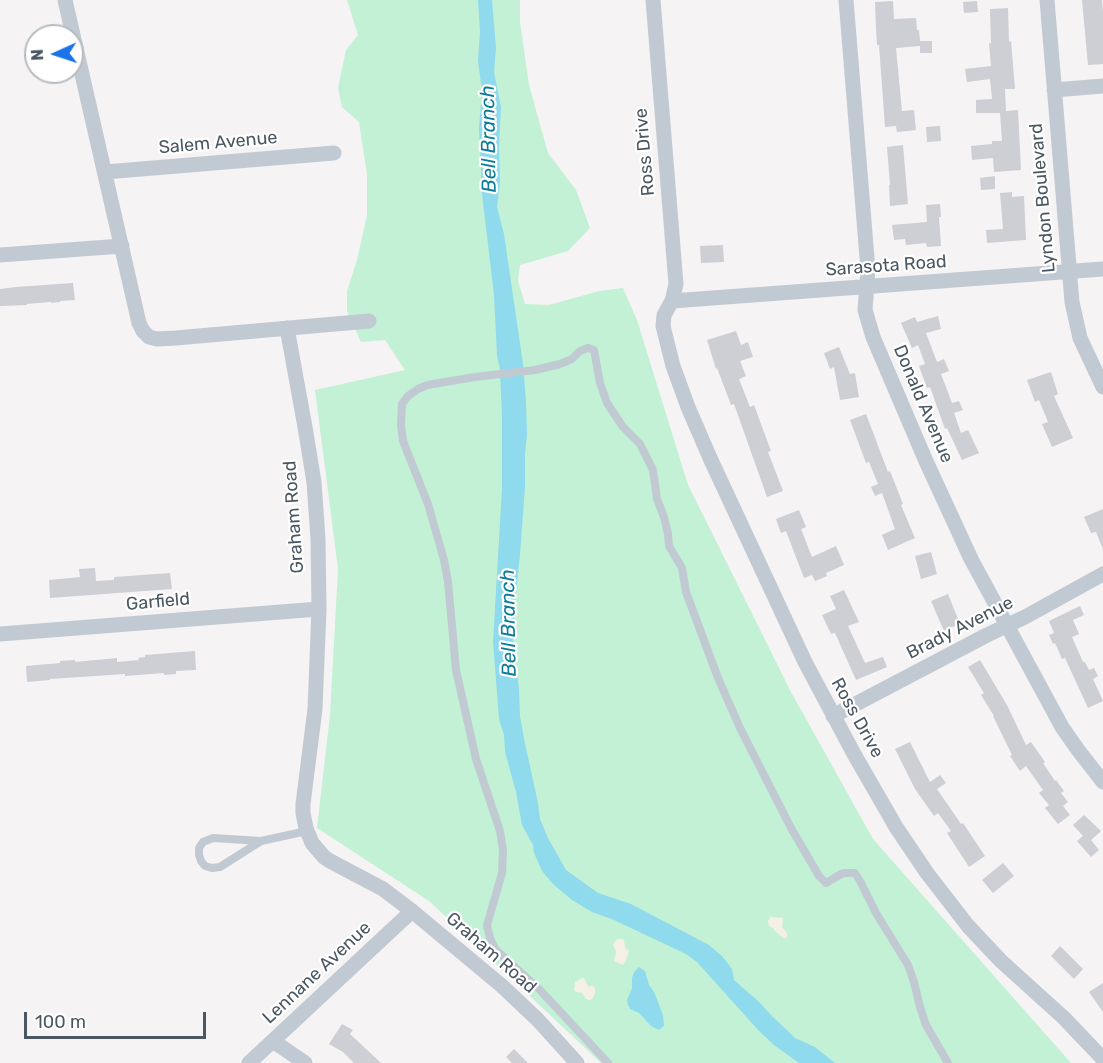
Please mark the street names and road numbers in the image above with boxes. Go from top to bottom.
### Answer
street label: Ross Drive [630,107,660,197]
street label: Lyndon Boulevard [1026,122,1060,274]
street label: Salem Avenue [158,127,278,159]
street label: Sarasota Road [825,251,947,281]
street label: Donald Avenue [888,342,958,466]
street label: Graham Road [279,460,309,574]
street label: Garfield [125,588,191,616]
street label: Brady Avenue [903,592,1017,664]
street label: Ross Drive [826,674,888,762]
street label: Graham Road [441,908,541,998]
street label: Lennane Avenue [258,917,376,1029]

